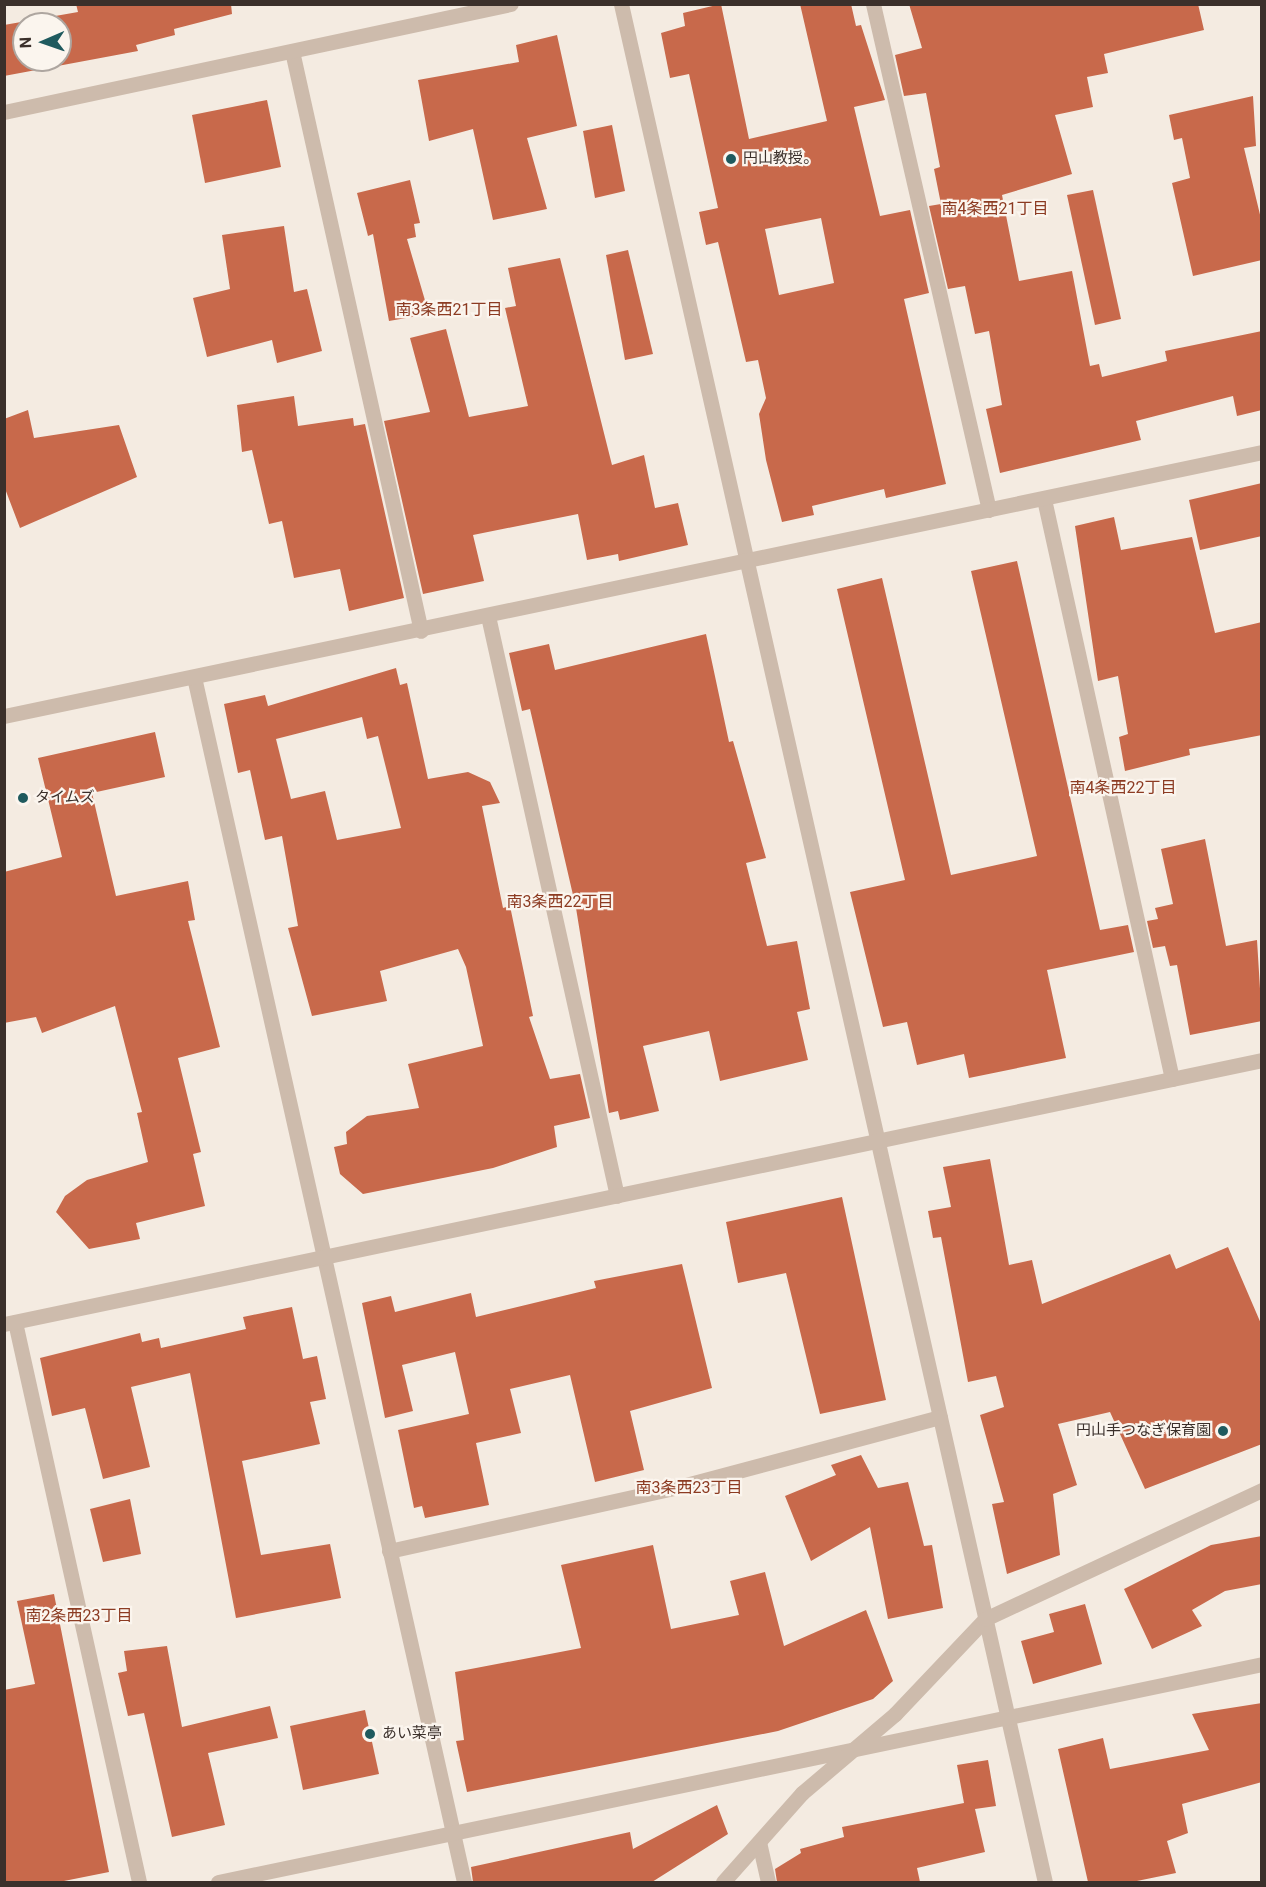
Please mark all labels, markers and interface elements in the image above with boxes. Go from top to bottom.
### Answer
north arrow [12,12,72,72]
text: N [16,37,35,49]
place label: 円山教授。 [743,150,818,168]
marker: 円山教授。 [724,152,738,166]
district label: 南4条西21丁目 [942,199,1048,219]
district label: 南3条西21丁目 [396,300,502,320]
district label: 南4条西22丁目 [1070,778,1176,798]
place label: タイムズ [35,789,95,807]
marker: タイムズ [16,791,30,805]
district label: 南3条西22丁目 [507,892,613,912]
place label: 円山手つなぎ保育園 [1076,1422,1211,1440]
marker: 円山手つなぎ保育園 [1216,1424,1230,1438]
district label: 南3条西23丁目 [636,1478,742,1498]
district label: 南2条西23丁目 [26,1606,132,1626]
place label: あい菜亭 [382,1725,442,1743]
marker: あい菜亭 [363,1727,377,1741]

